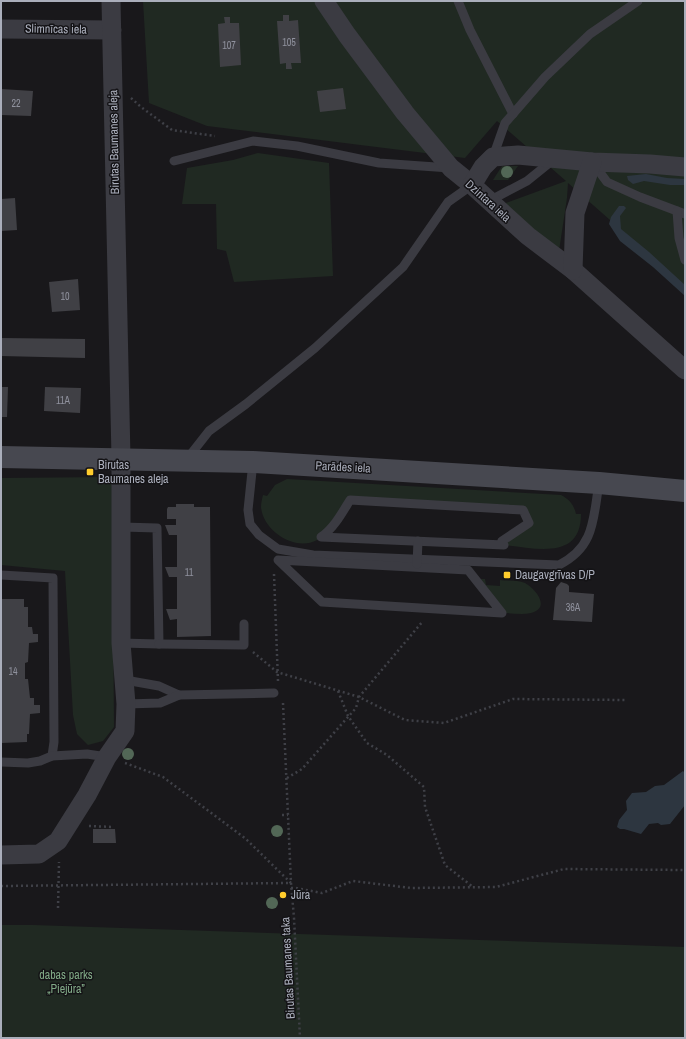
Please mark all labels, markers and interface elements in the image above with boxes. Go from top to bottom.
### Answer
street label: Slimnīcas iela [25,20,88,38]
house number: 105 [282,36,296,49]
house number: 107 [222,39,236,52]
street label: Birutas Baumanes aleja [105,89,123,194]
house number: 22 [11,97,21,110]
street label: Dzintara iela [462,176,514,226]
house number: 10 [60,290,70,303]
house number: 11A [56,394,71,407]
place label: Birutas Baumanes aleja [98,457,169,487]
street label: Parādes iela [315,458,372,476]
marker: Birutas Baumanes aleja [85,467,95,477]
house number: 11 [185,566,194,579]
place label: Daugavgrīvas D/P [515,567,595,583]
marker: Daugavgrīvas D/P [502,570,512,580]
house number: 36A [566,601,581,614]
house number: 14 [8,665,18,678]
place label: Jūra [291,887,311,903]
marker: Jūra [278,890,288,900]
street label: Birutas Baumanes taka [277,916,299,1019]
park label: dabas parks „Piejūra” [39,967,93,997]

